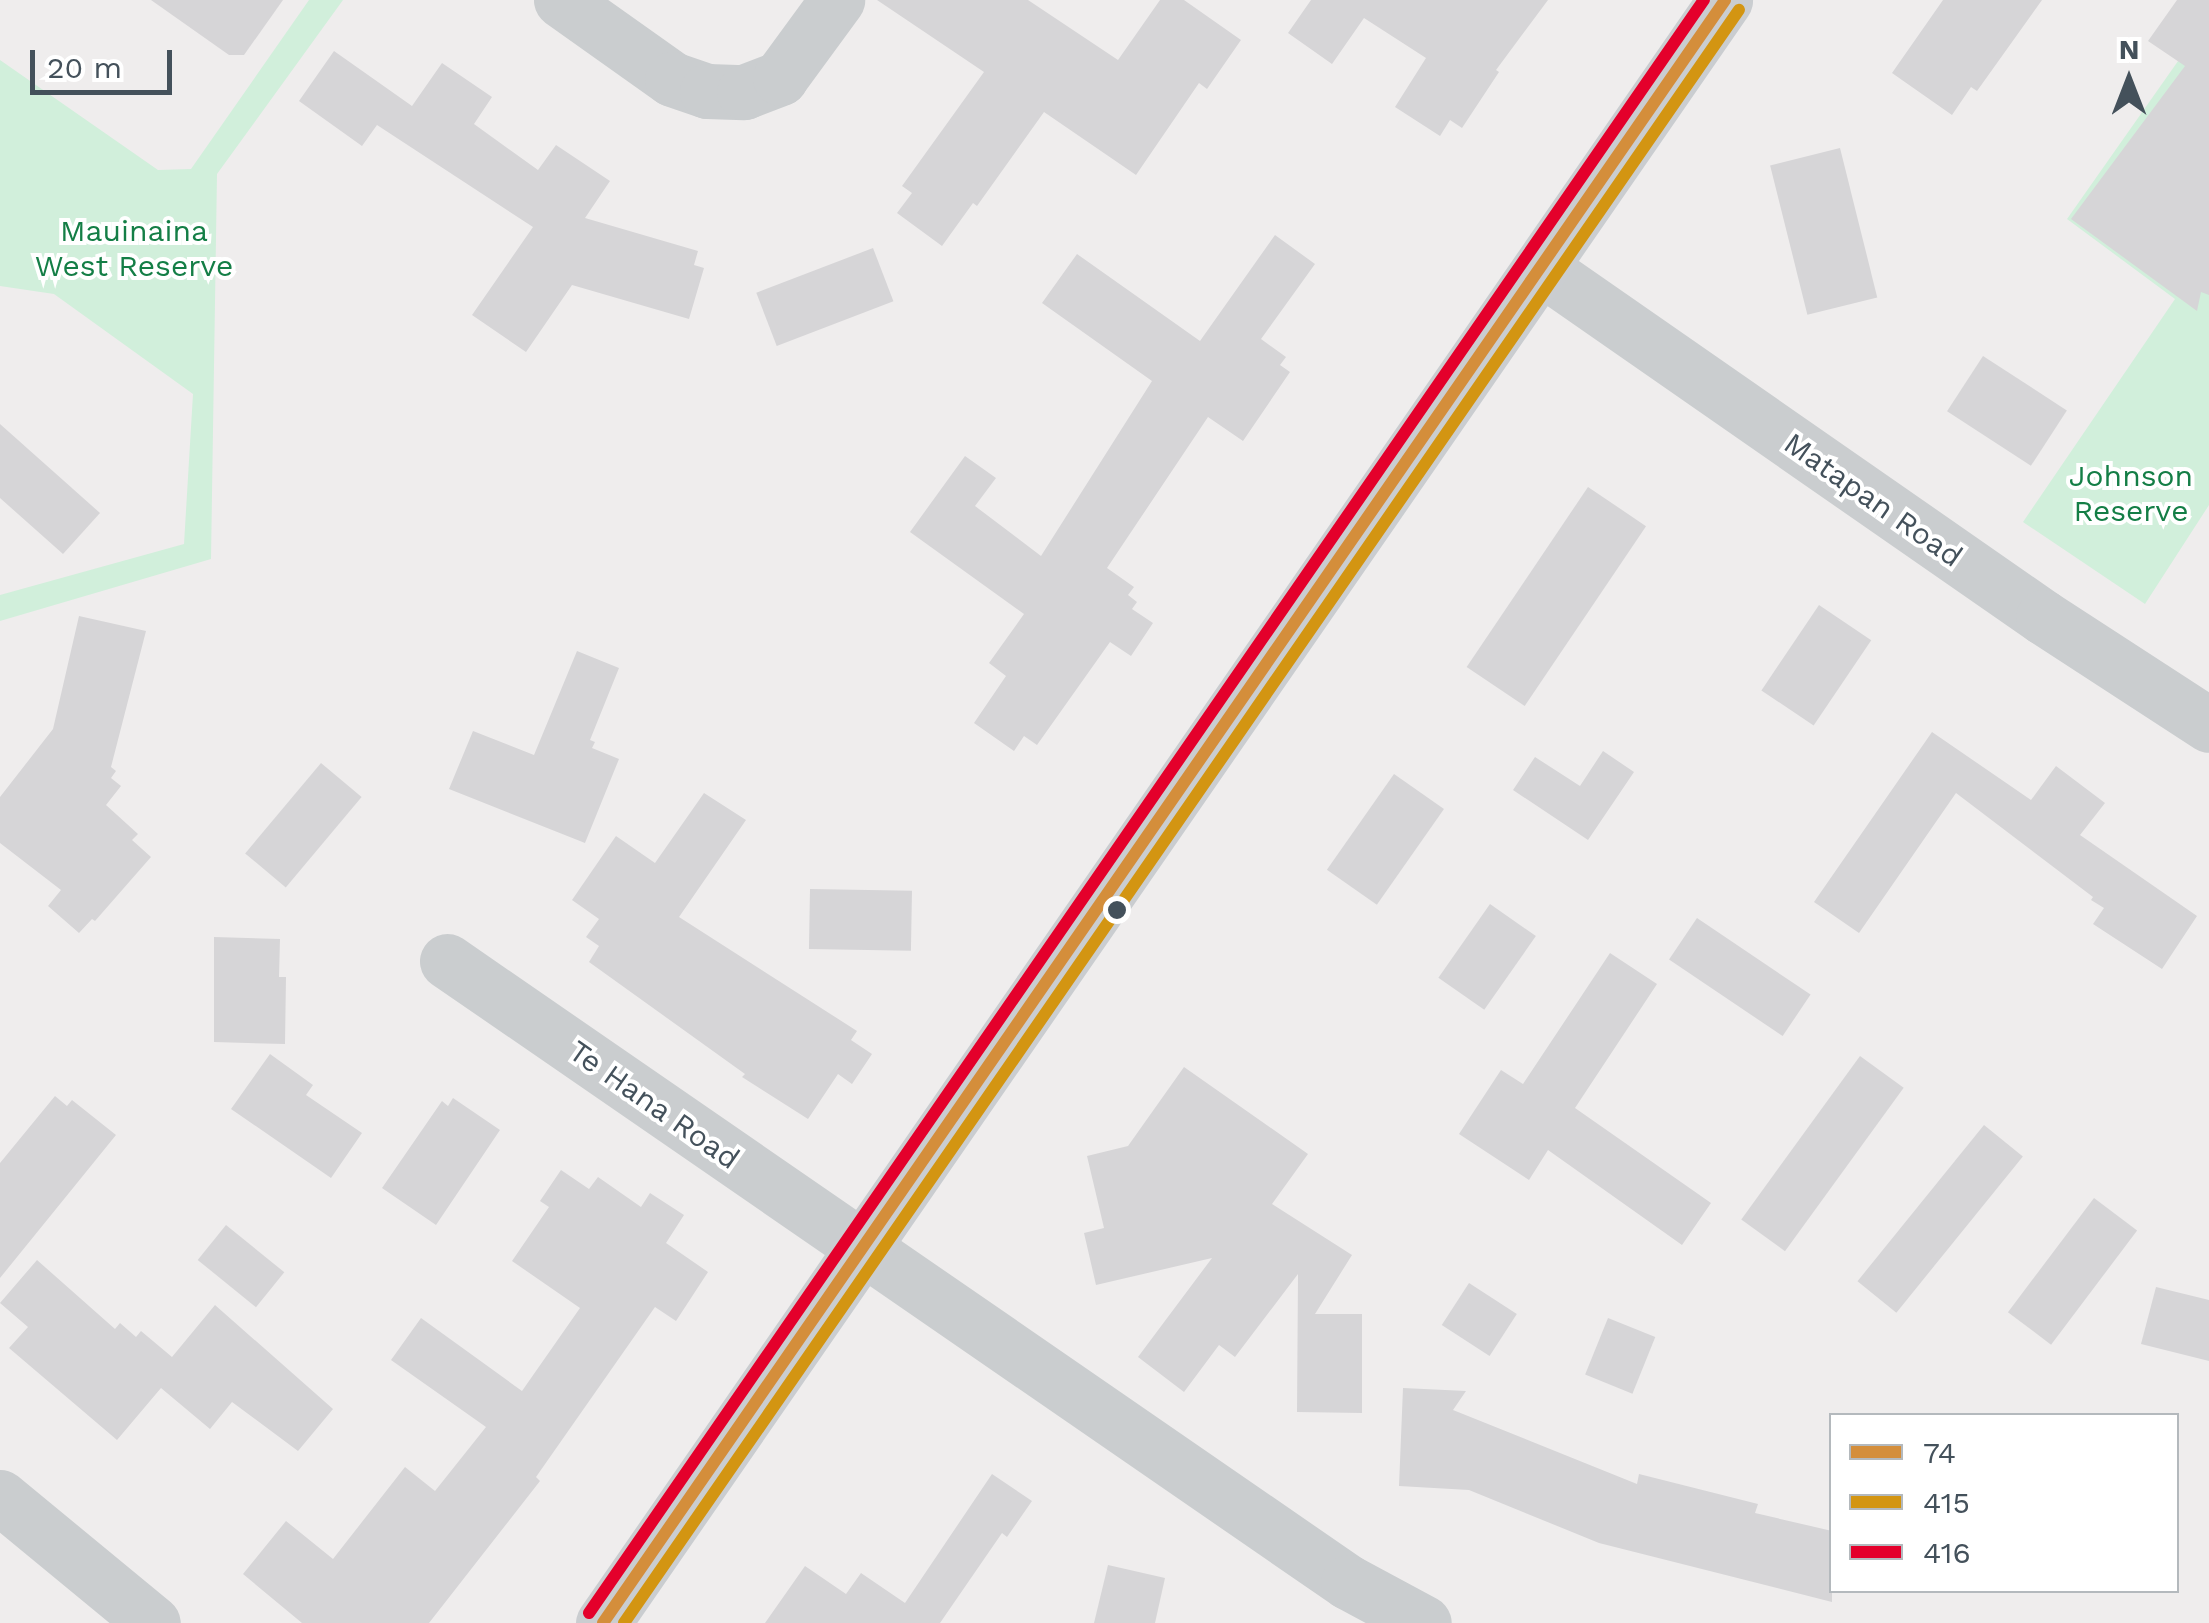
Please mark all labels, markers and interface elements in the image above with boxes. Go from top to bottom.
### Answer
scale bar [35,30,178,92]
north arrow [2079,30,2179,130]
text: N [2119,33,2139,66]
text: 20 m [47,50,122,85]
park label: Mauinaina West Reserve [35,213,233,284]
street label: Matapan Road [1777,425,1969,575]
park label: Johnson Reserve [2069,458,2193,528]
unlabelled marker [1107,900,1127,920]
street label: Te Hana Road [562,1033,746,1177]
legend [1829,1413,2179,1593]
text: 74 [1923,1435,1956,1470]
text: 415 [1923,1485,1970,1520]
text: 416 [1923,1535,1971,1570]

